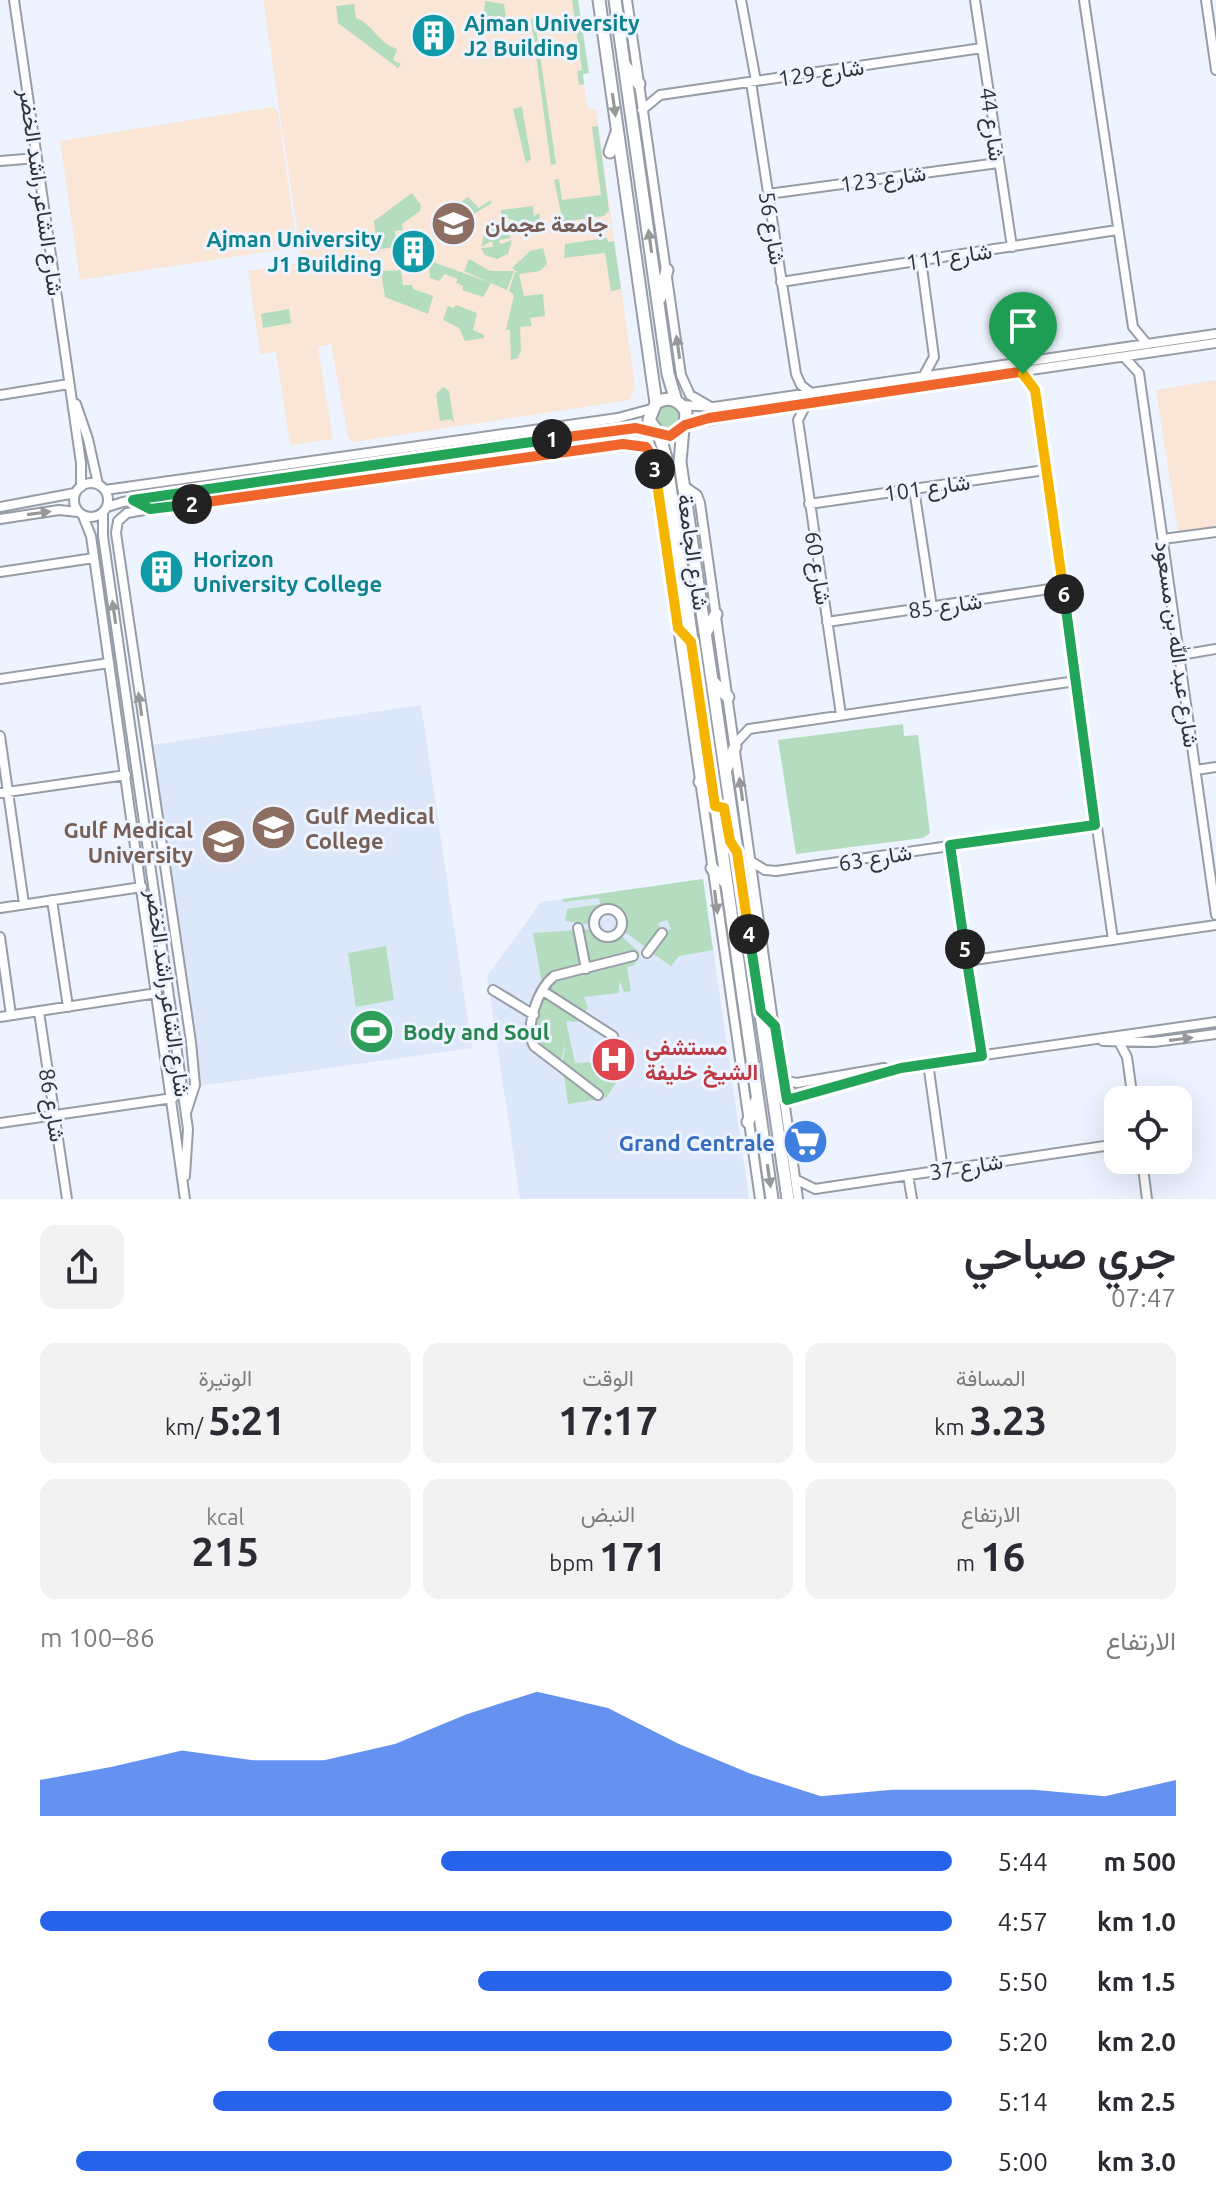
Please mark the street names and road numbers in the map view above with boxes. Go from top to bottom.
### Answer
street label: شارع 129 [776,54,866,93]
street label: شارع الشاعر راشد الخضر [12,86,69,298]
street label: شارع 44 [972,86,1011,163]
street label: شارع 123 [838,160,928,199]
street label: شارع 56 [752,189,791,267]
street label: شارع 111 [904,238,994,277]
street label: شارع 101 [882,469,972,508]
street label: شارع الجامعة [670,492,715,612]
street label: شارع 60 [798,529,837,607]
street label: شارع عبد الله بن مسعود [1148,539,1205,749]
street label: شارع 85 [907,587,984,626]
street label: شارع 63 [836,839,914,878]
street label: شارع الشاعر راشد الخضر [139,887,196,1099]
street label: شارع 86 [32,1066,71,1144]
street label: شارع 37 [927,1148,1005,1187]

